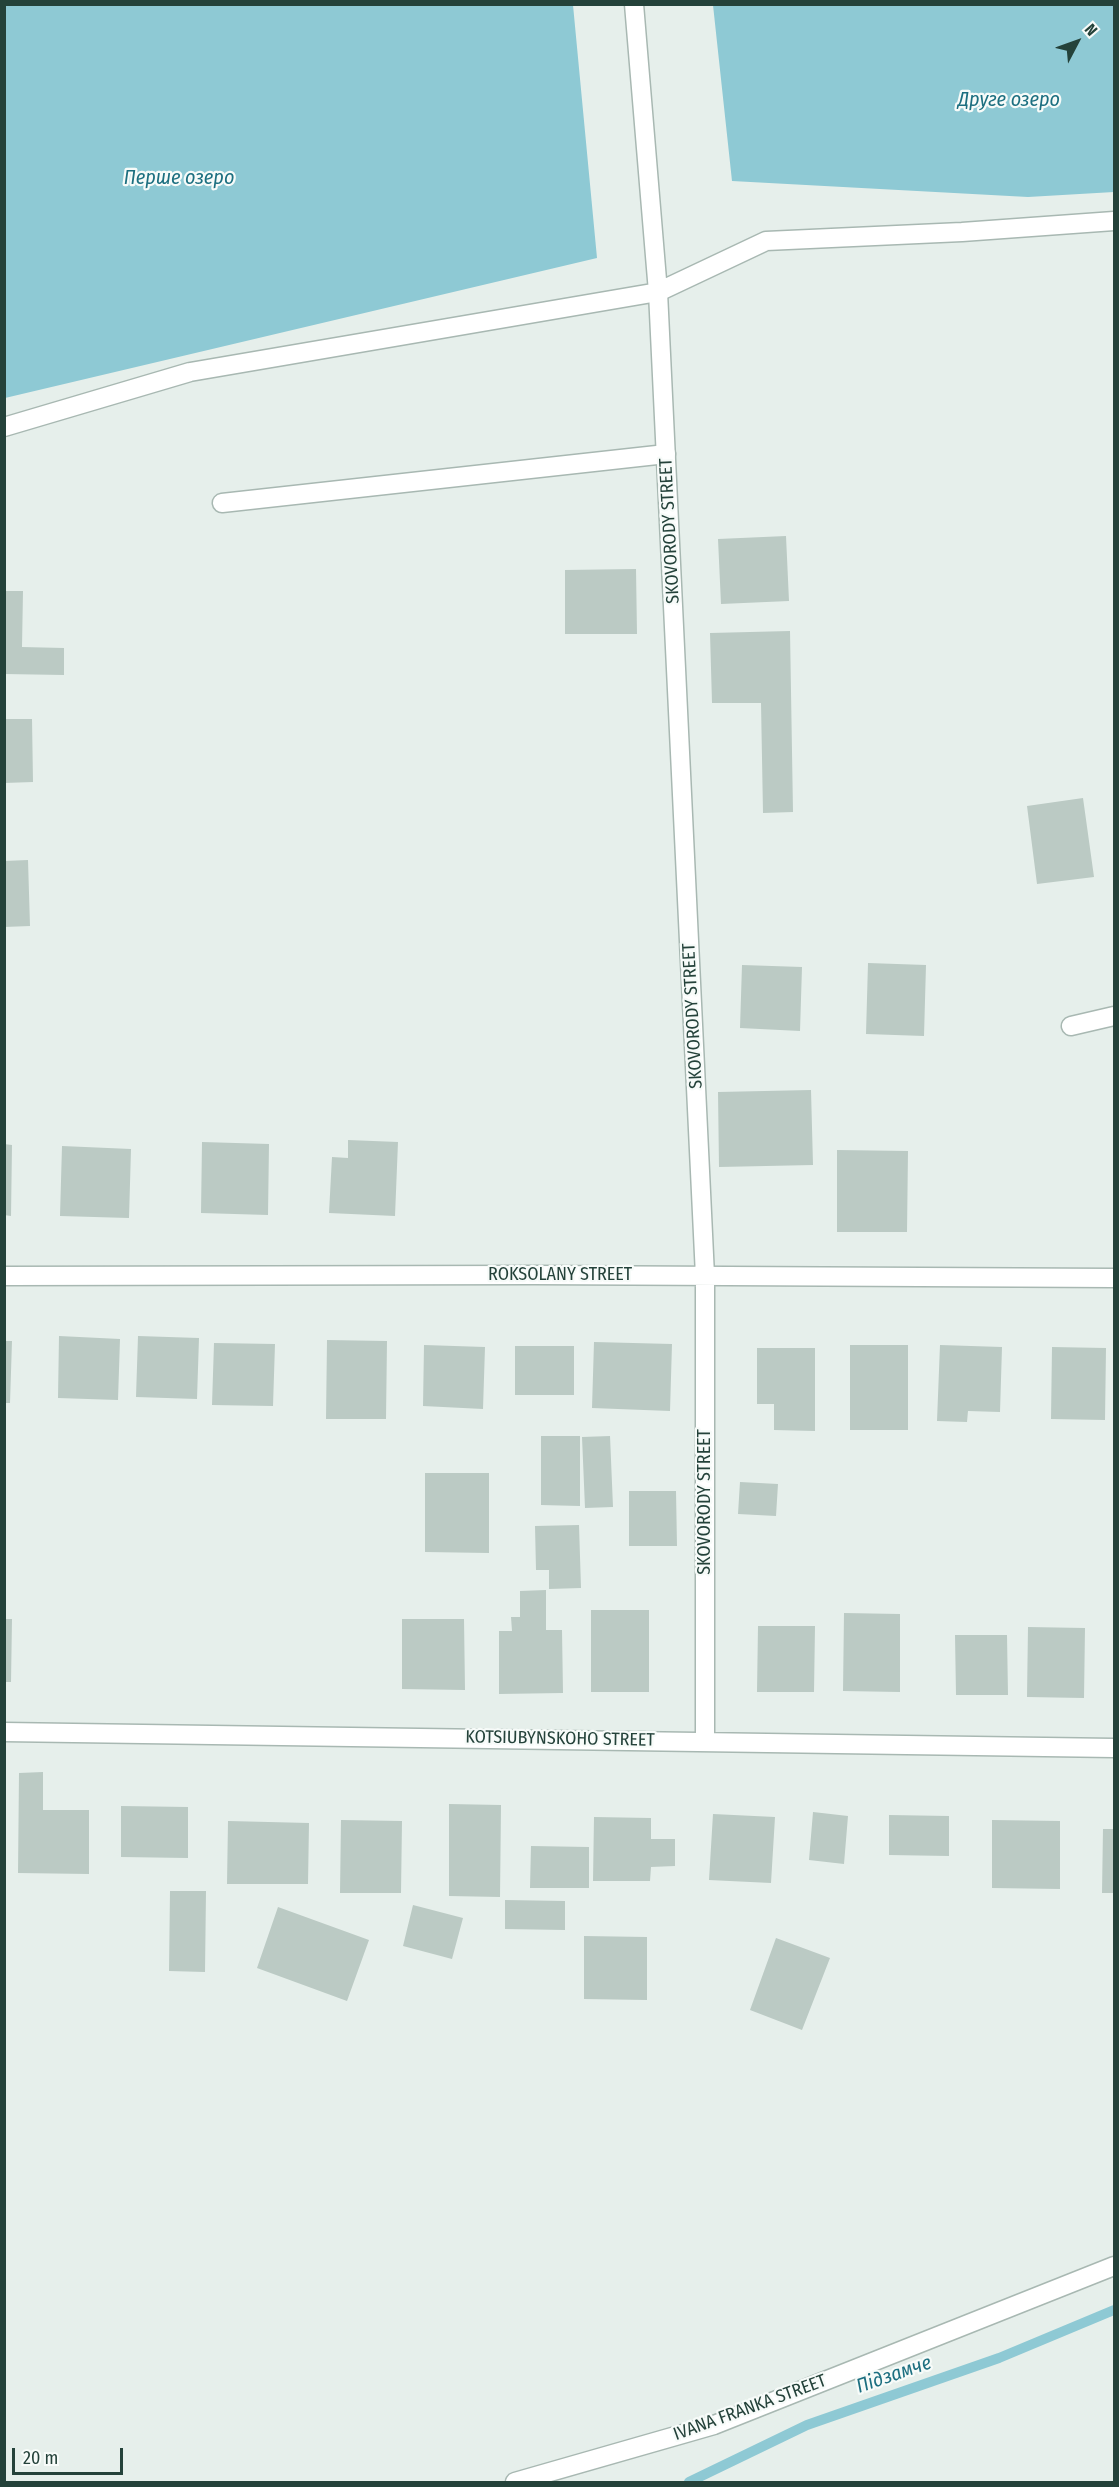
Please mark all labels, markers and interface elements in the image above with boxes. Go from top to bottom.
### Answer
north arrow [1047,12,1107,72]
text: N [1081,20,1101,40]
water label: Друге озеро [958,88,1060,112]
water label: Перше озеро [124,166,234,190]
street label: SKOVORODY STREET [655,458,685,604]
street label: SKOVORODY STREET [678,943,708,1089]
street label: ROKSOLANY STREET [488,1264,632,1286]
street label: SKOVORODY STREET [694,1429,716,1575]
street label: KOTSIUBYNSKOHO STREET [465,1727,655,1751]
water label: Підзамче [853,2351,935,2399]
street label: IVANA FRANKA STREET [671,2370,829,2446]
scale bar [15,2436,126,2474]
text: 20 m [23,2447,58,2469]

